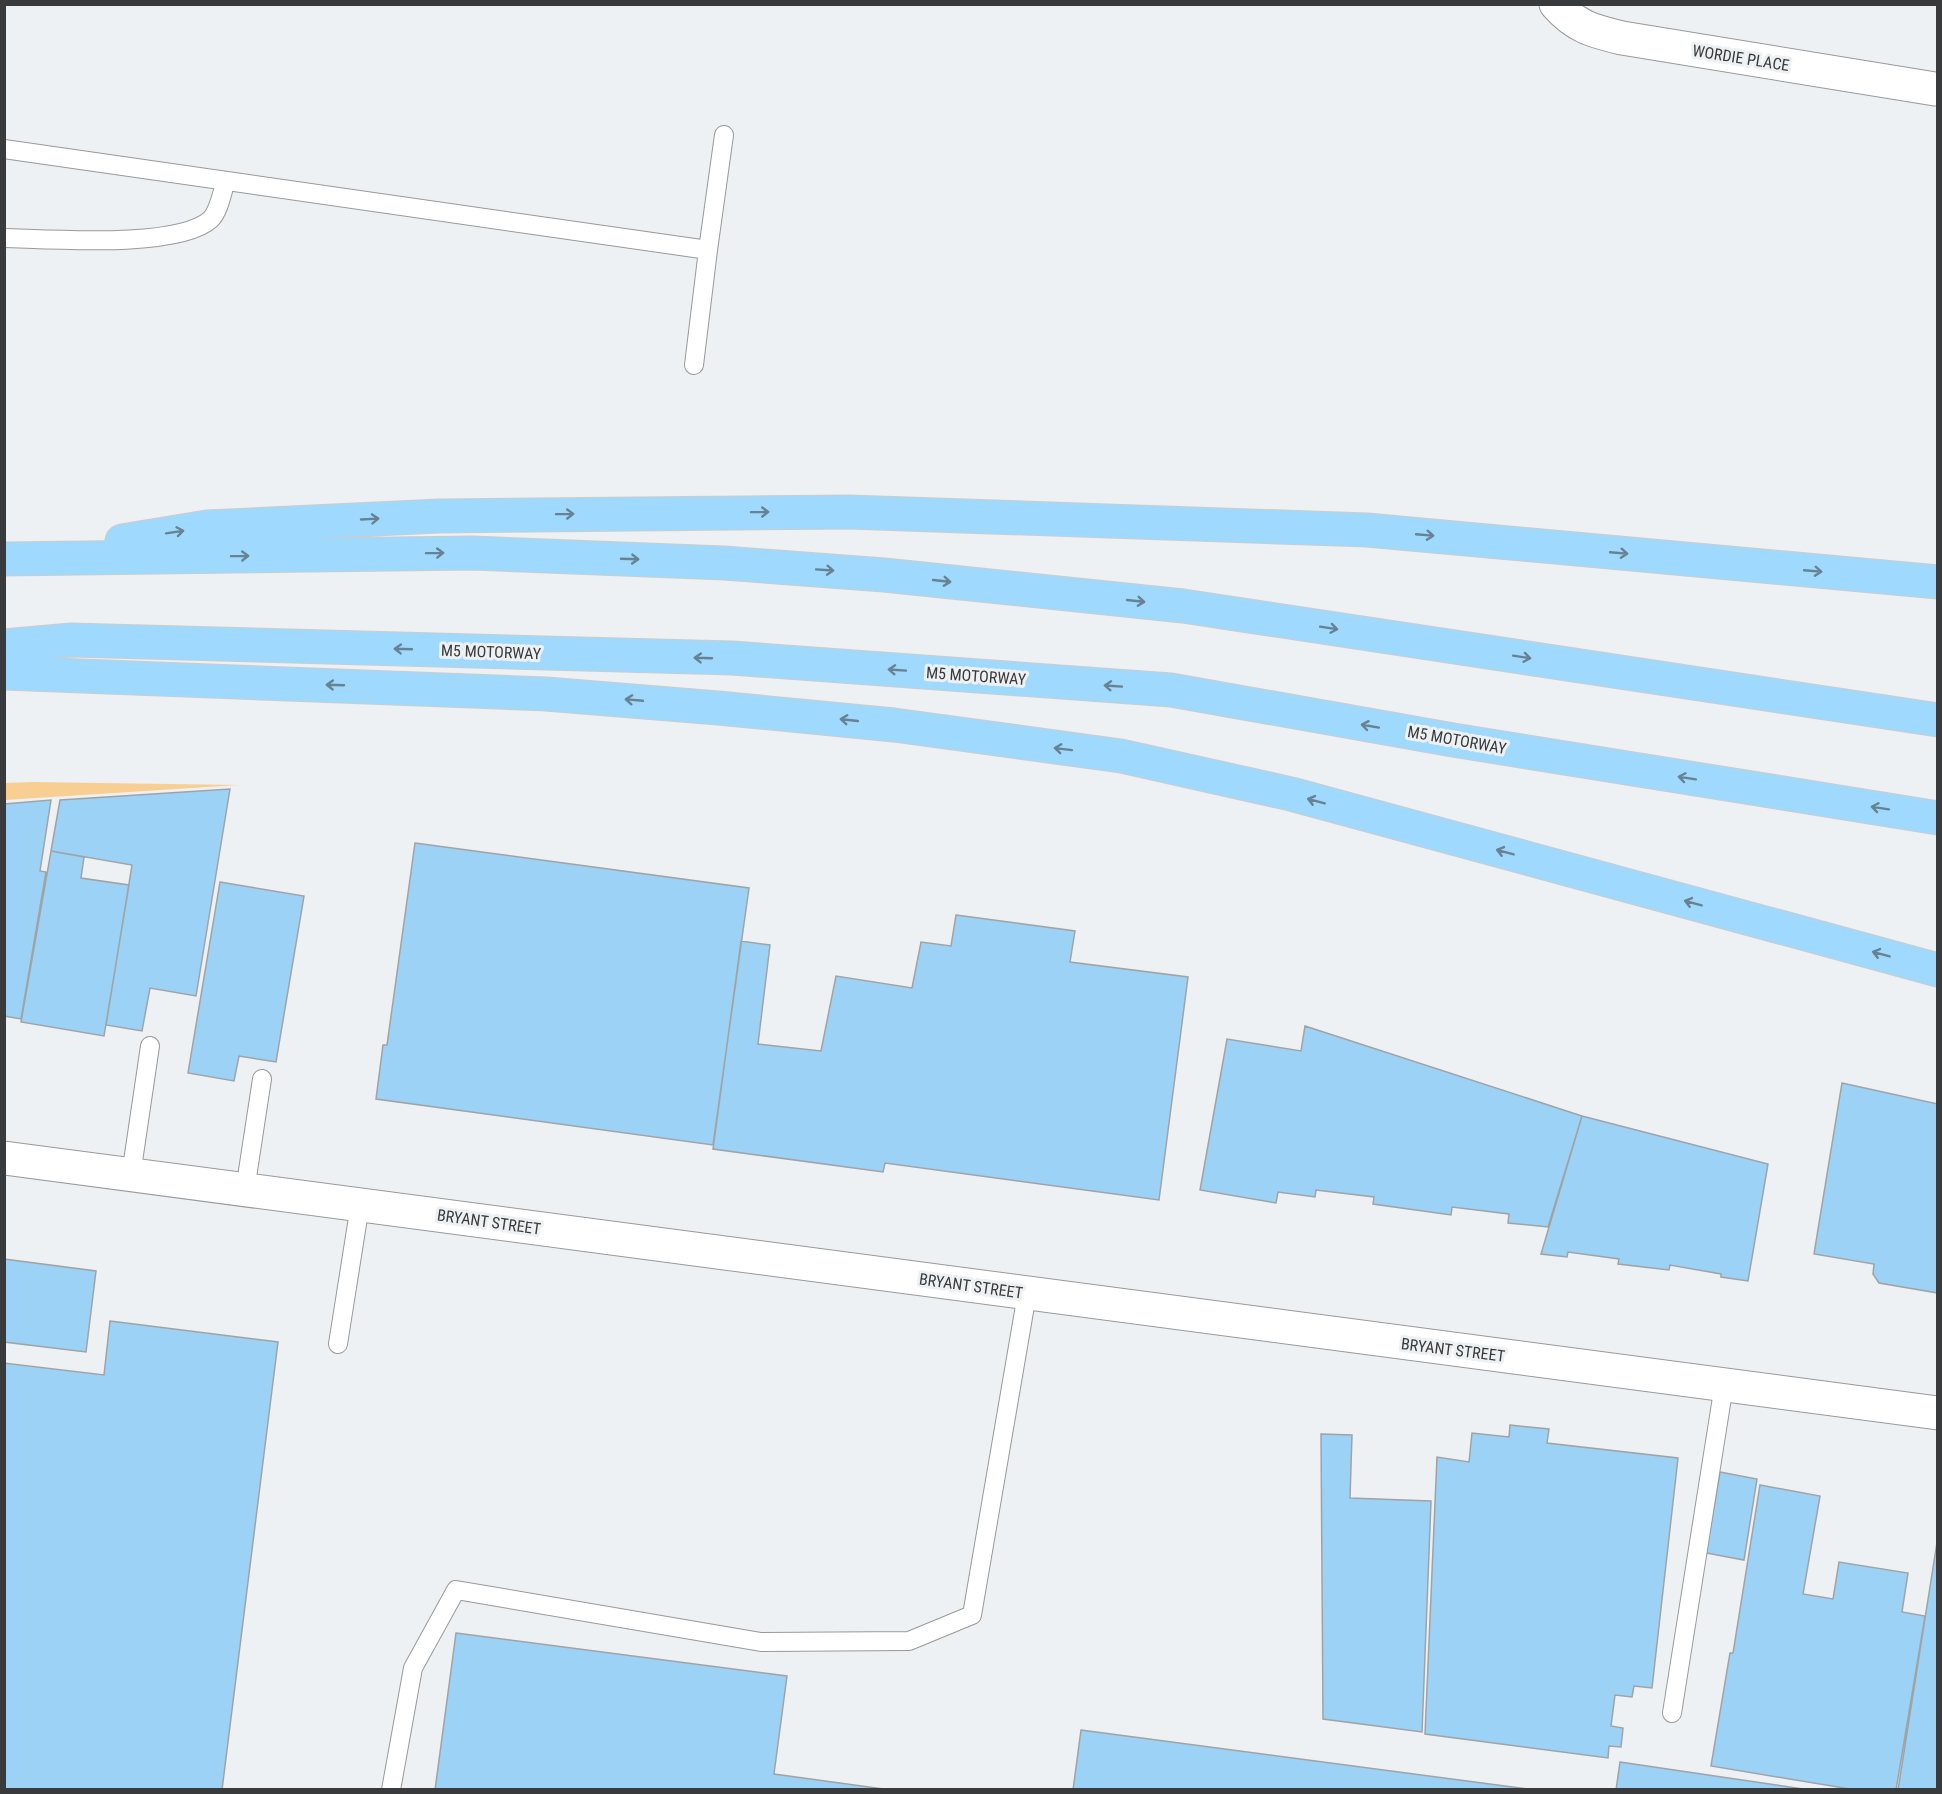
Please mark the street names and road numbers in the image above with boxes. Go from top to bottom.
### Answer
street label: WORDIE PLACE [1691,41,1791,75]
street label: M5 MOTORWAY [441,641,542,663]
street label: M5 MOTORWAY [925,663,1027,689]
street label: M5 MOTORWAY [1406,722,1509,758]
street label: BRYANT STREET [436,1205,542,1239]
street label: BRYANT STREET [918,1269,1024,1303]
street label: BRYANT STREET [1400,1334,1506,1366]

